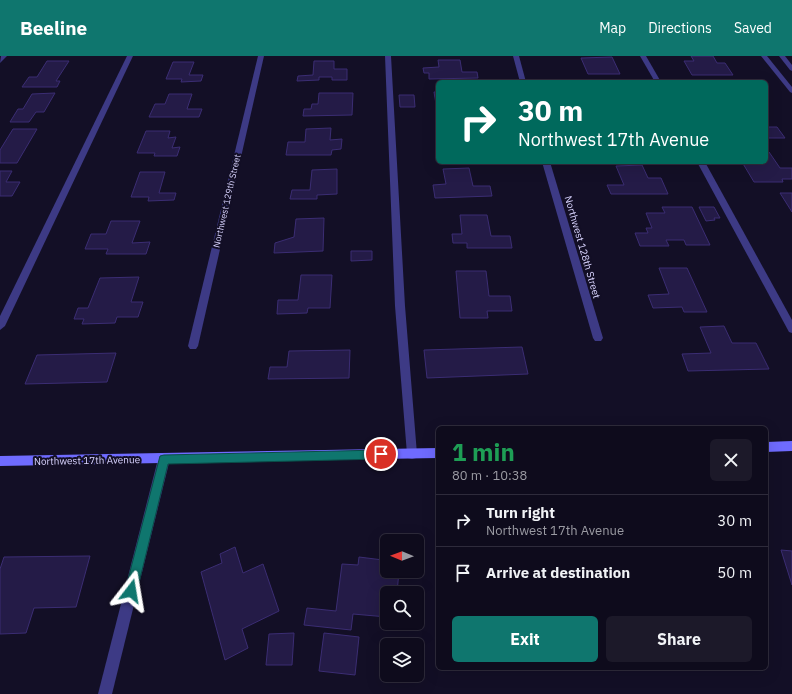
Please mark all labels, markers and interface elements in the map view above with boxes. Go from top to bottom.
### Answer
text: Beeline [20,16,87,40]
text: Map [599,19,626,37]
text: Directions [648,19,712,37]
text: Saved [734,19,772,37]
text: 30 m [518,92,583,129]
icon: right [452,96,504,148]
text: Northwest 17th Avenue [518,128,709,151]
street label: Northwest 129th Street [210,153,243,249]
street label: Northwest 128th Street [562,194,604,300]
text: 1 min [452,436,515,468]
pin [364,437,398,471]
button: close [710,439,752,481]
icon: arrive [370,443,392,465]
street label: Northwest 17th Avenue [34,453,141,468]
text: 80 m · 10:38 [452,467,527,484]
text: Turn right [486,503,555,522]
icon: right [452,510,474,532]
text: 30 m [717,511,752,530]
text: Northwest 17th Avenue [486,522,624,539]
north arrow [380,534,424,578]
map controls [380,534,424,682]
icon: arrive [452,562,474,584]
text: Arrive at destination [486,563,630,582]
text: 50 m [717,563,752,582]
position arrow [110,570,152,612]
button: search [380,586,424,630]
button: Exit [452,616,598,662]
button: Share [606,616,752,662]
button: layers [380,638,424,682]

